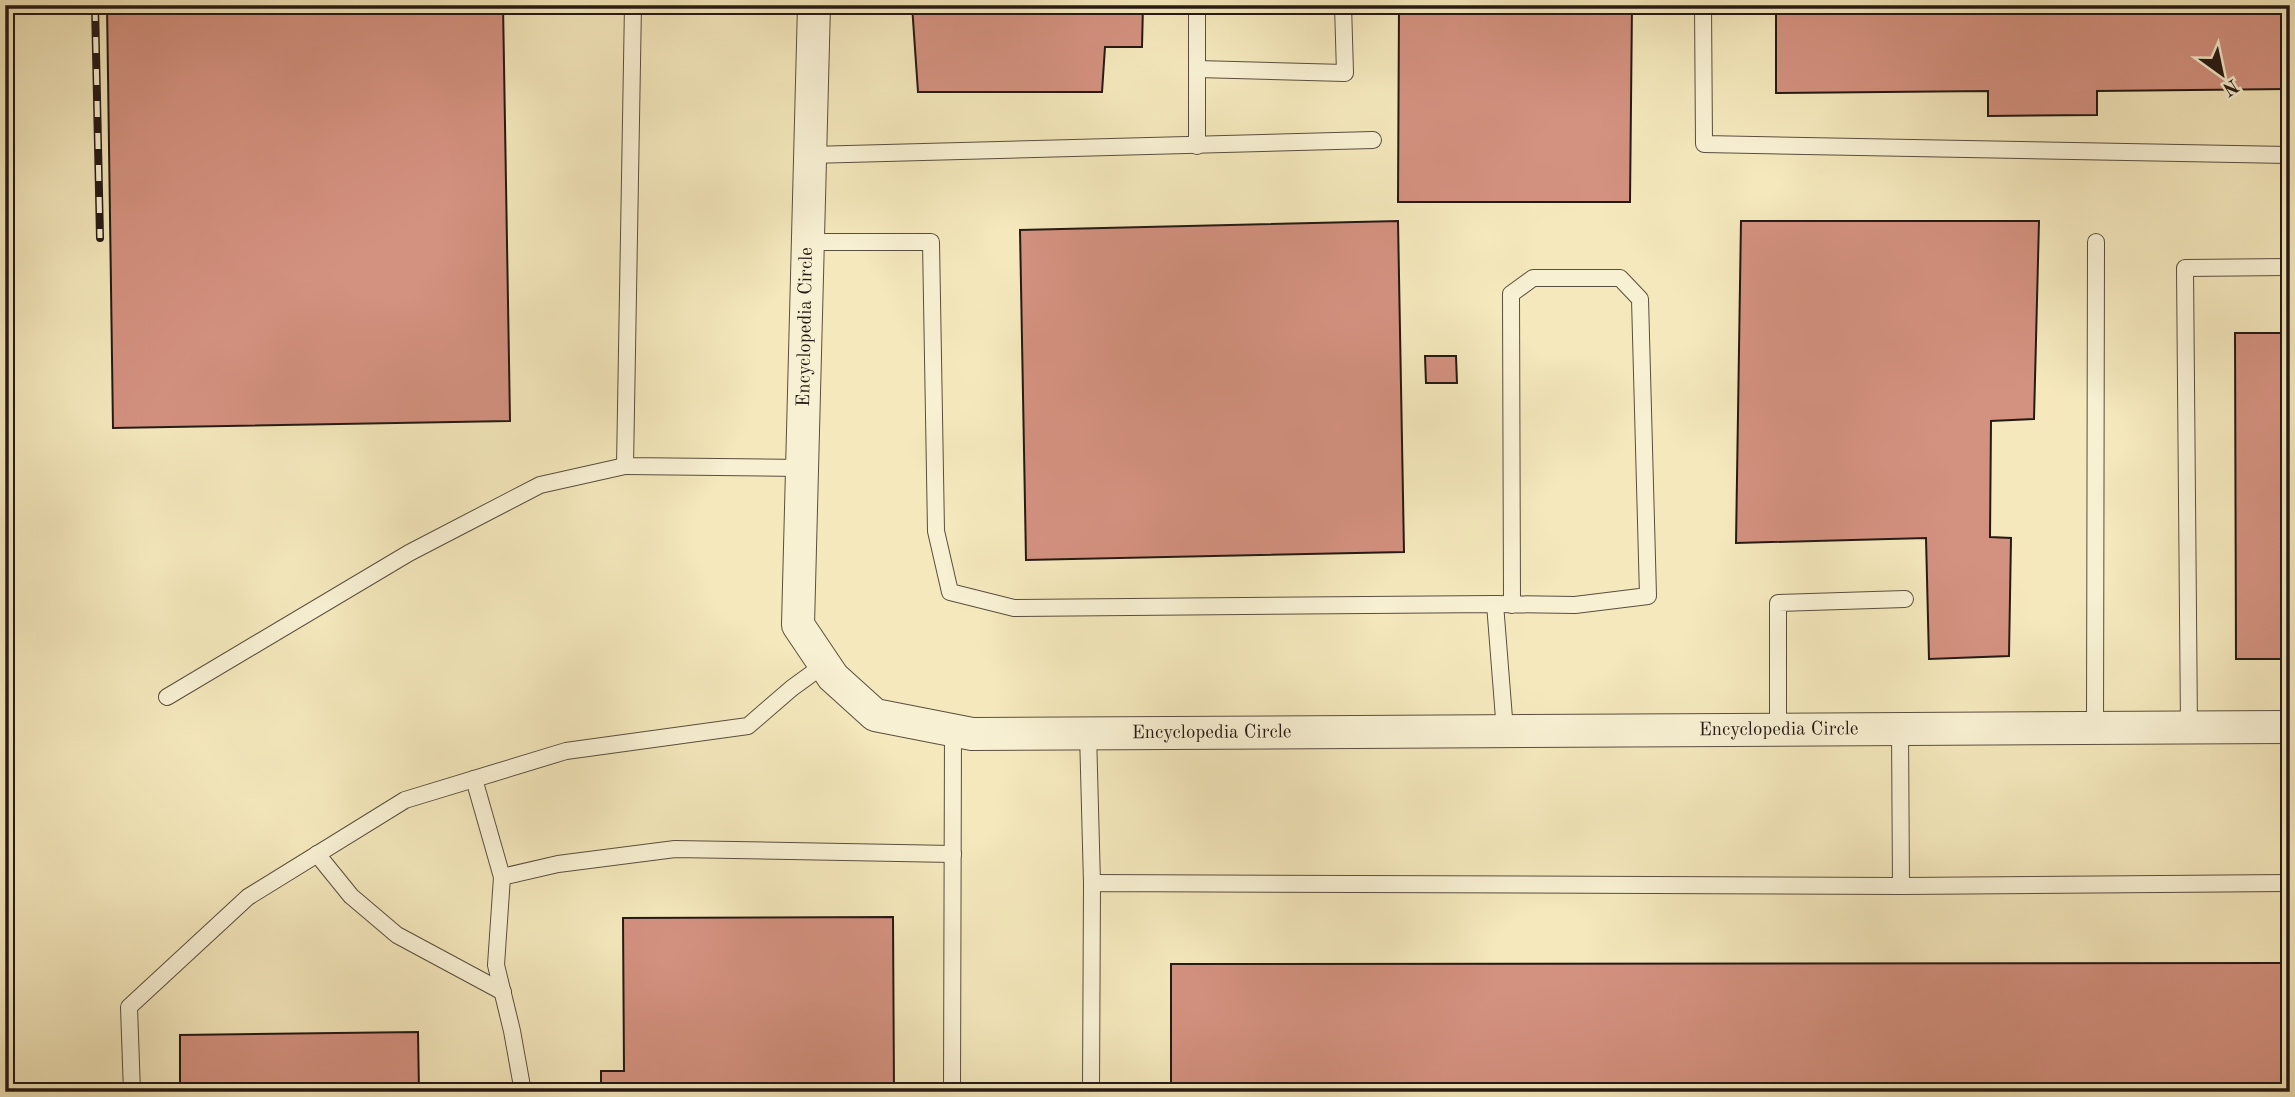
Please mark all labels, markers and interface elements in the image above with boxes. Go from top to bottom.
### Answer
north arrow [2186,38,2256,108]
text: N [2218,74,2241,98]
street label: Encyclopedia Circle [795,247,817,407]
street label: Encyclopedia Circle [1699,720,1859,740]
street label: Encyclopedia Circle [1132,723,1292,743]

